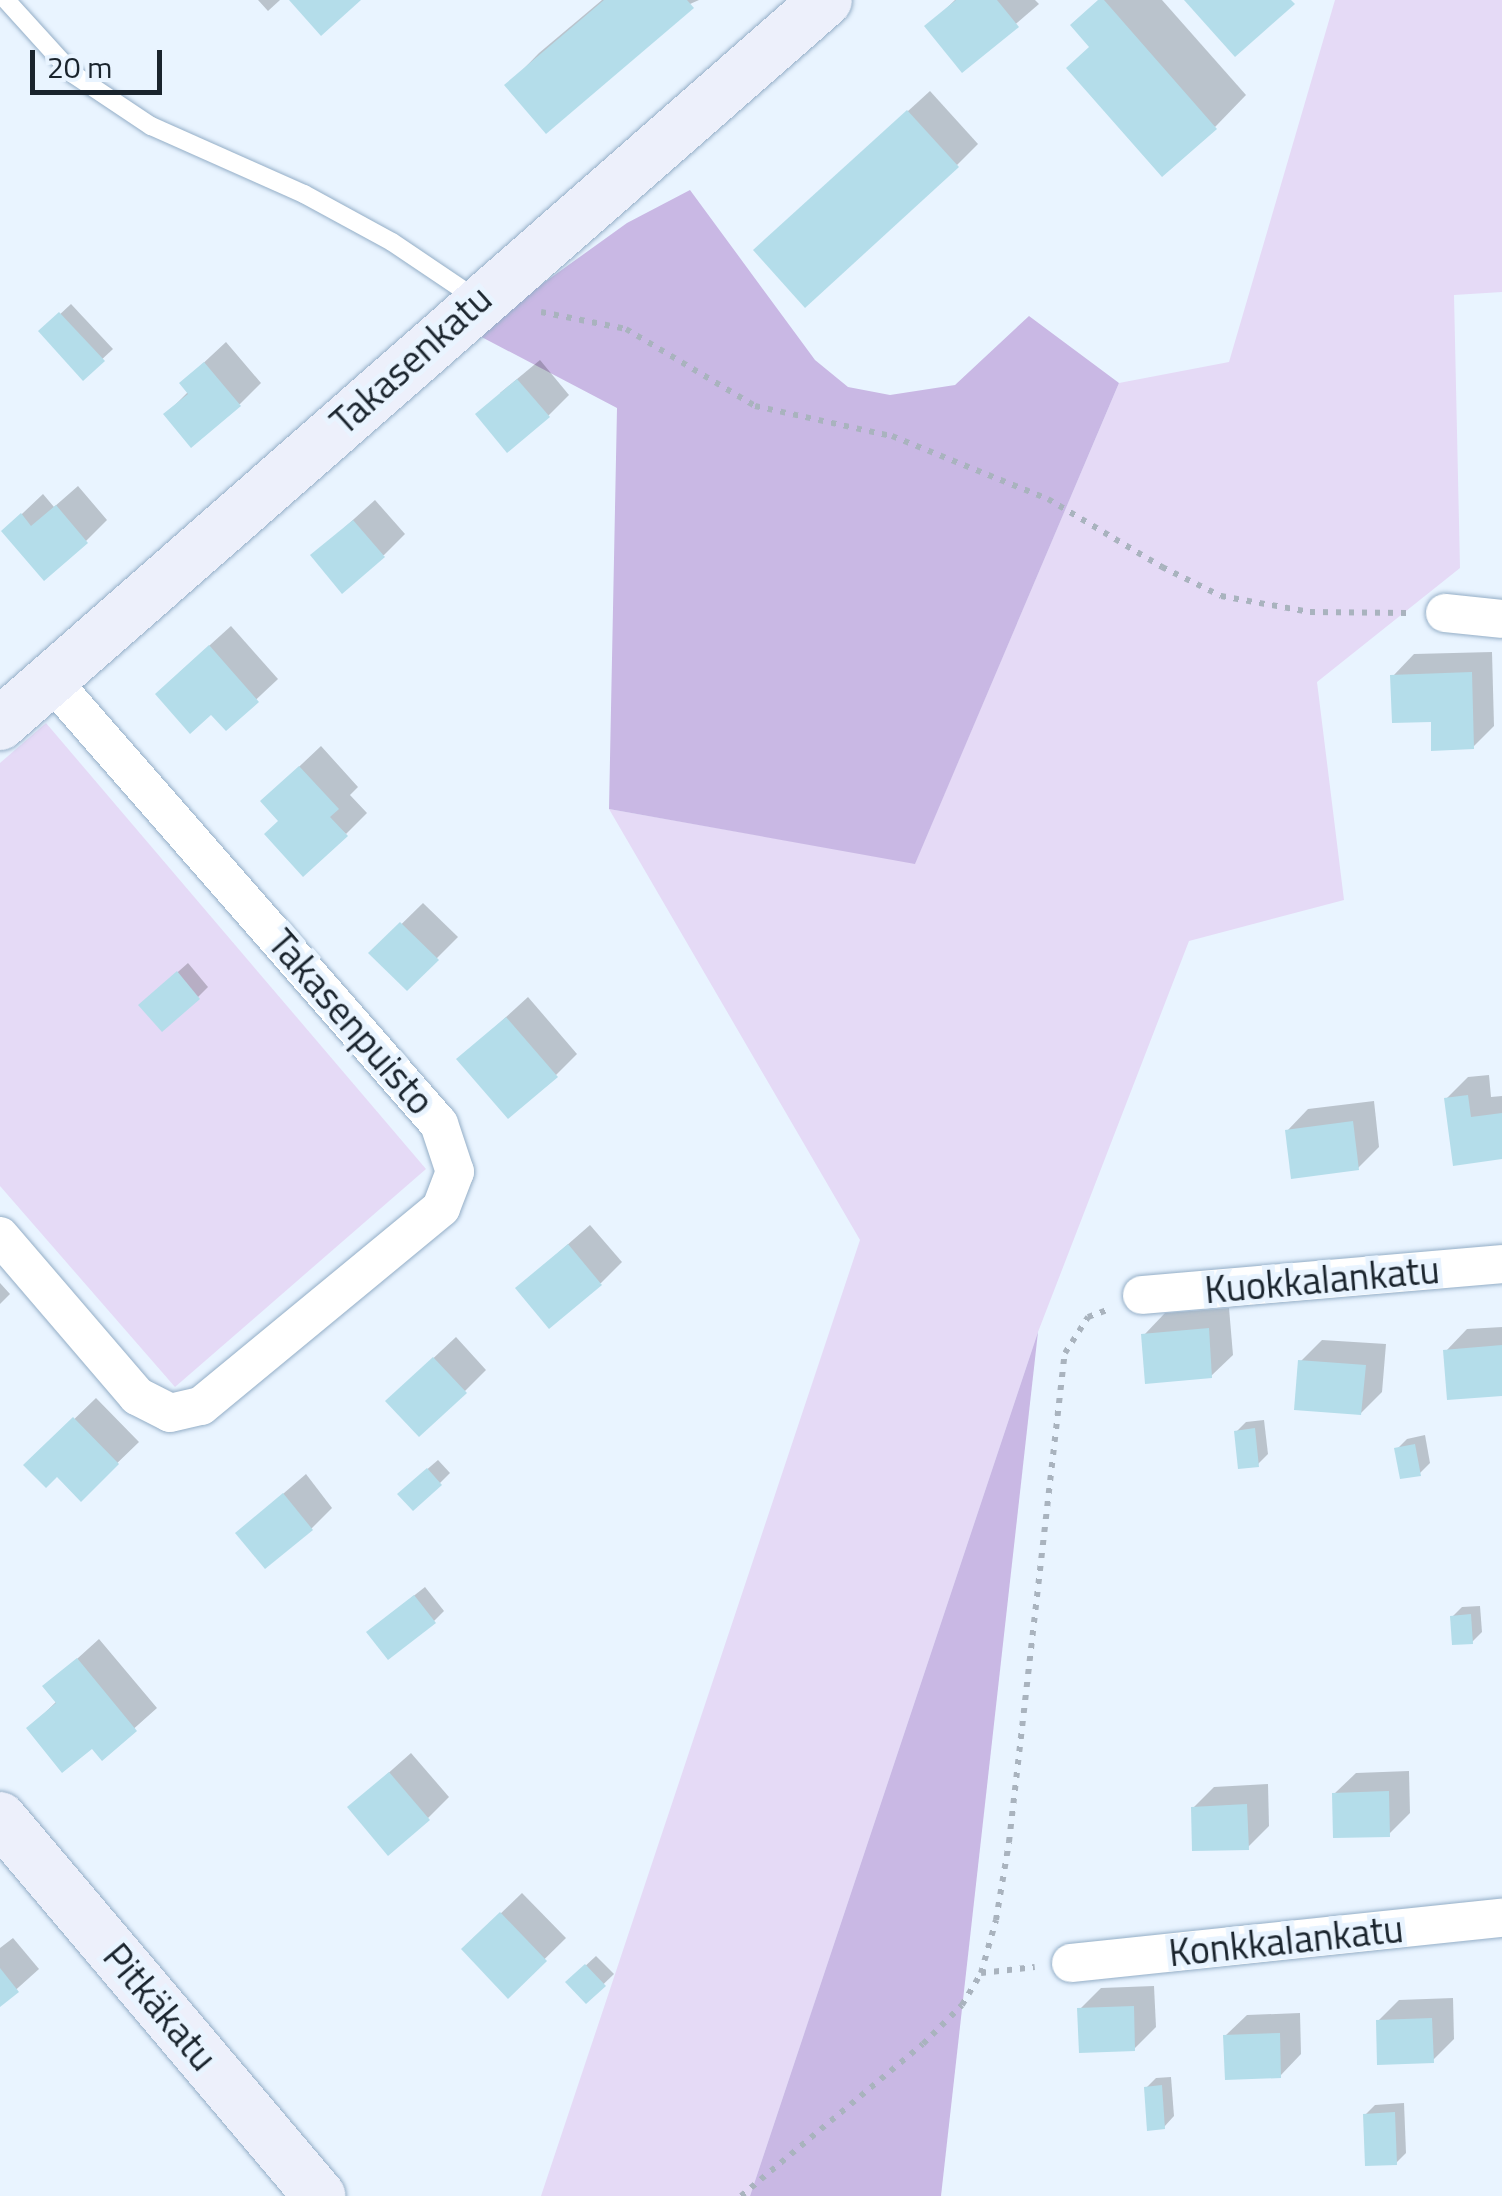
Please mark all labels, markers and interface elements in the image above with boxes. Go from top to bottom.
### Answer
scale bar [35,30,168,92]
text: 20 m [47,44,112,90]
street label: Takasenkatu [321,276,501,444]
street label: Takasenpuisto [258,920,444,1124]
street label: Kuokkalankatu [1203,1247,1441,1313]
street label: Konkkalankatu [1166,1906,1406,1976]
street label: Pitkäkatu [94,1934,226,2080]

